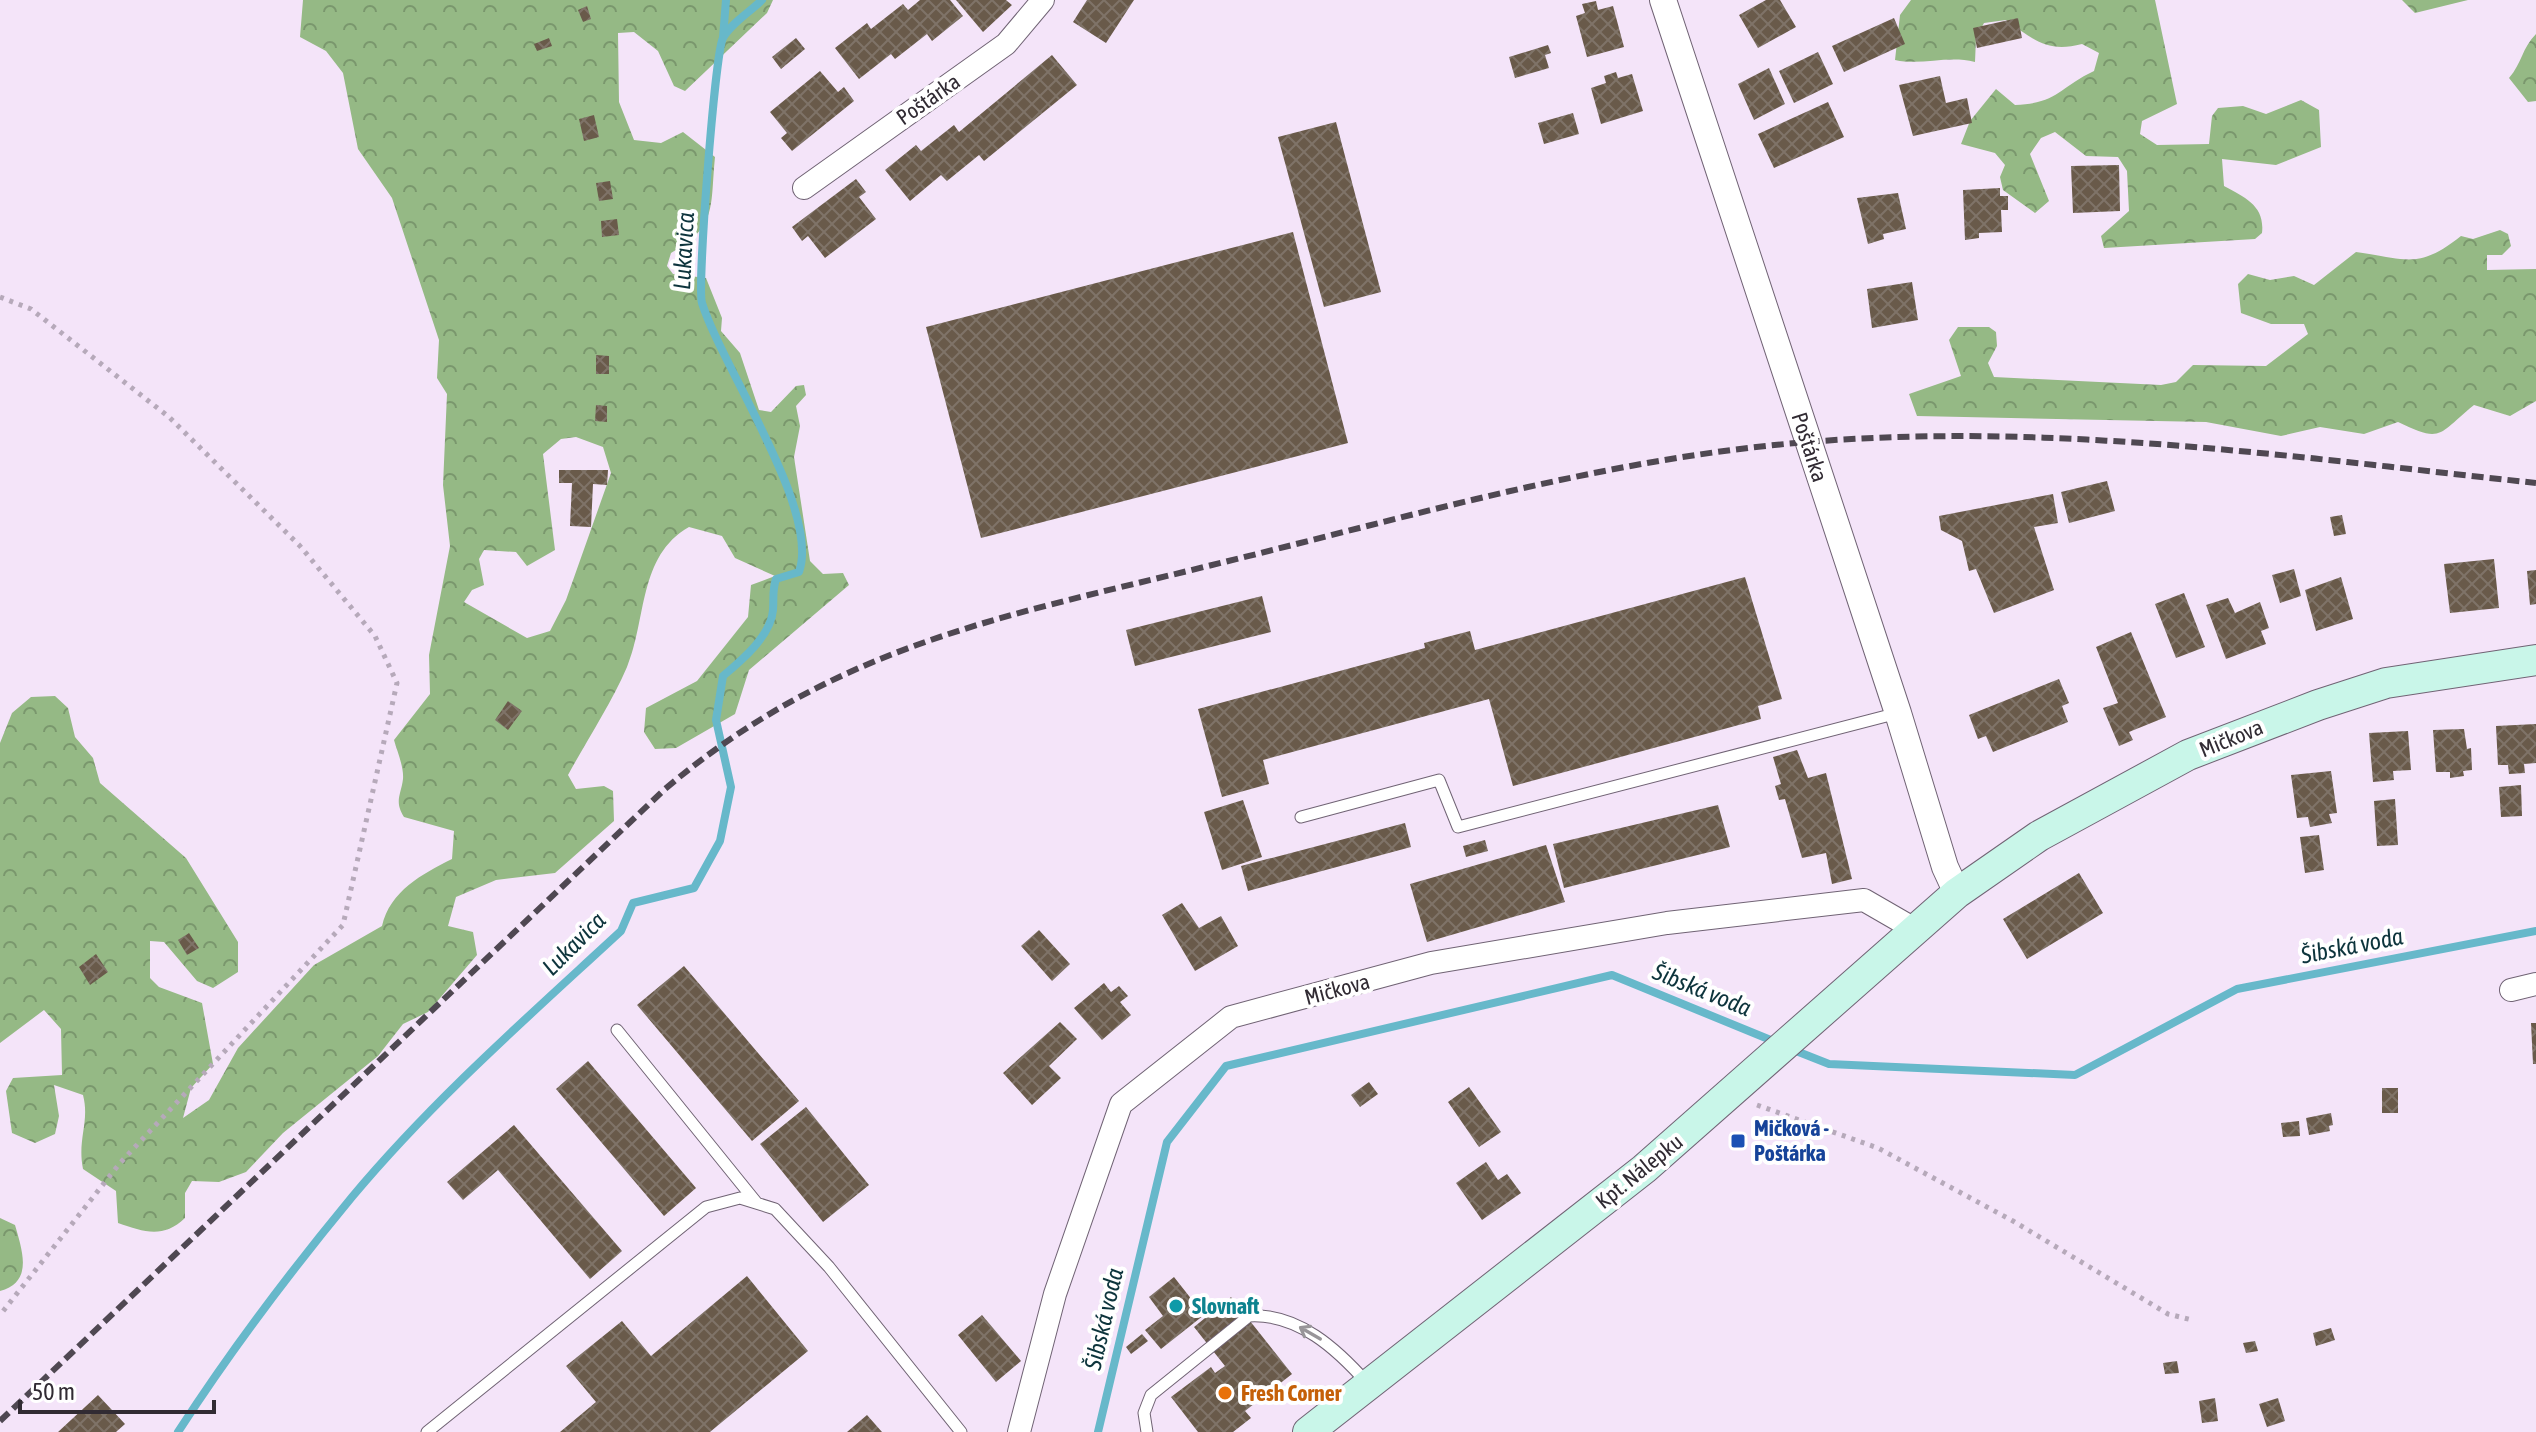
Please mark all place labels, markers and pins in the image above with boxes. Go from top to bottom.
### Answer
place label: Mičková - Poštárka [1754,1115,1829,1166]
marker: Mičková - Poštárka [1729,1132,1747,1150]
place label: Slovnaft [1192,1293,1260,1319]
marker: Slovnaft [1167,1297,1185,1315]
place label: Fresh Corner [1241,1380,1342,1406]
marker: Fresh Corner [1216,1384,1234,1402]

